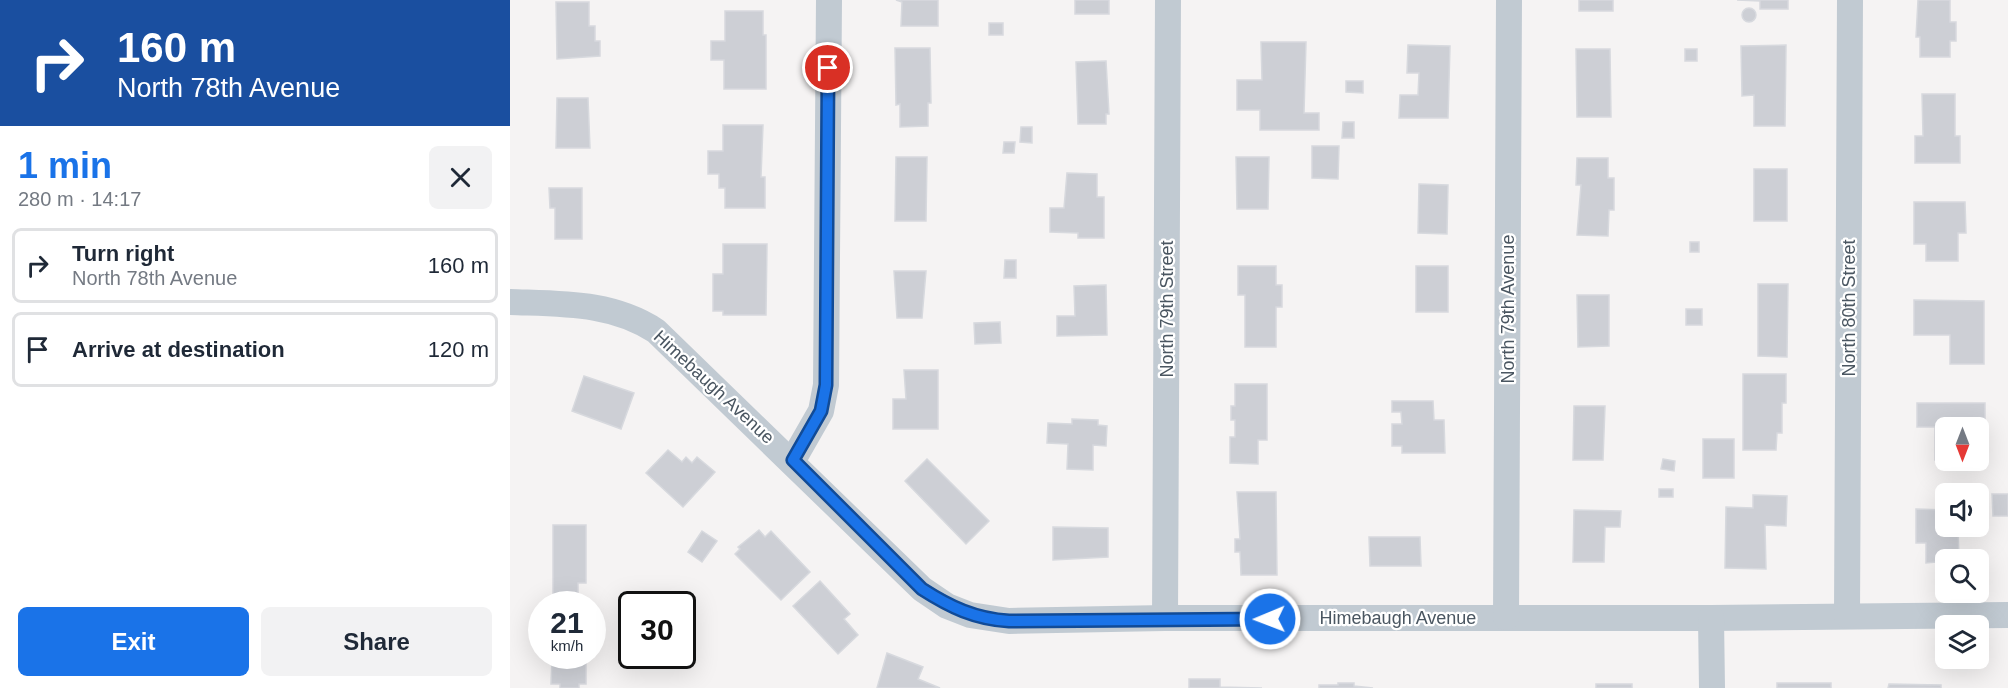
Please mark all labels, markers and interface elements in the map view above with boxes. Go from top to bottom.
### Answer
icon: right [18,24,96,102]
text: 160 m [117,24,236,71]
pin [802,42,853,93]
icon: arrive [811,51,844,84]
text: North 78th Avenue [117,73,340,103]
text: 1 min [18,145,112,186]
button: close [429,146,492,209]
text: 280 m · 14:17 [18,188,141,210]
street label: North 79th Avenue [1498,235,1518,383]
street label: North 80th Street [1839,239,1859,377]
street label: North 79th Street [1157,240,1177,378]
text: Turn right [72,241,174,266]
icon: right [21,249,54,282]
text: 160 m [428,253,489,278]
text: North 78th Avenue [72,267,237,289]
street label: Himebaugh Avenue [650,326,778,448]
icon: arrive [21,333,54,366]
text: Arrive at destination [72,337,285,362]
text: 120 m [428,337,489,362]
north arrow [1935,417,1989,471]
map controls [1935,417,1989,669]
button: sound [1935,483,1989,537]
button: search [1935,549,1989,603]
position arrow [1238,587,1302,651]
speed limit sign: 30 [618,591,696,669]
text: 21 [550,606,584,639]
button: Exit [18,607,249,676]
button: Share [261,607,492,676]
street label: Himebaugh Avenue [1320,608,1476,628]
button: layers [1935,615,1989,669]
text: km/h [551,637,583,654]

